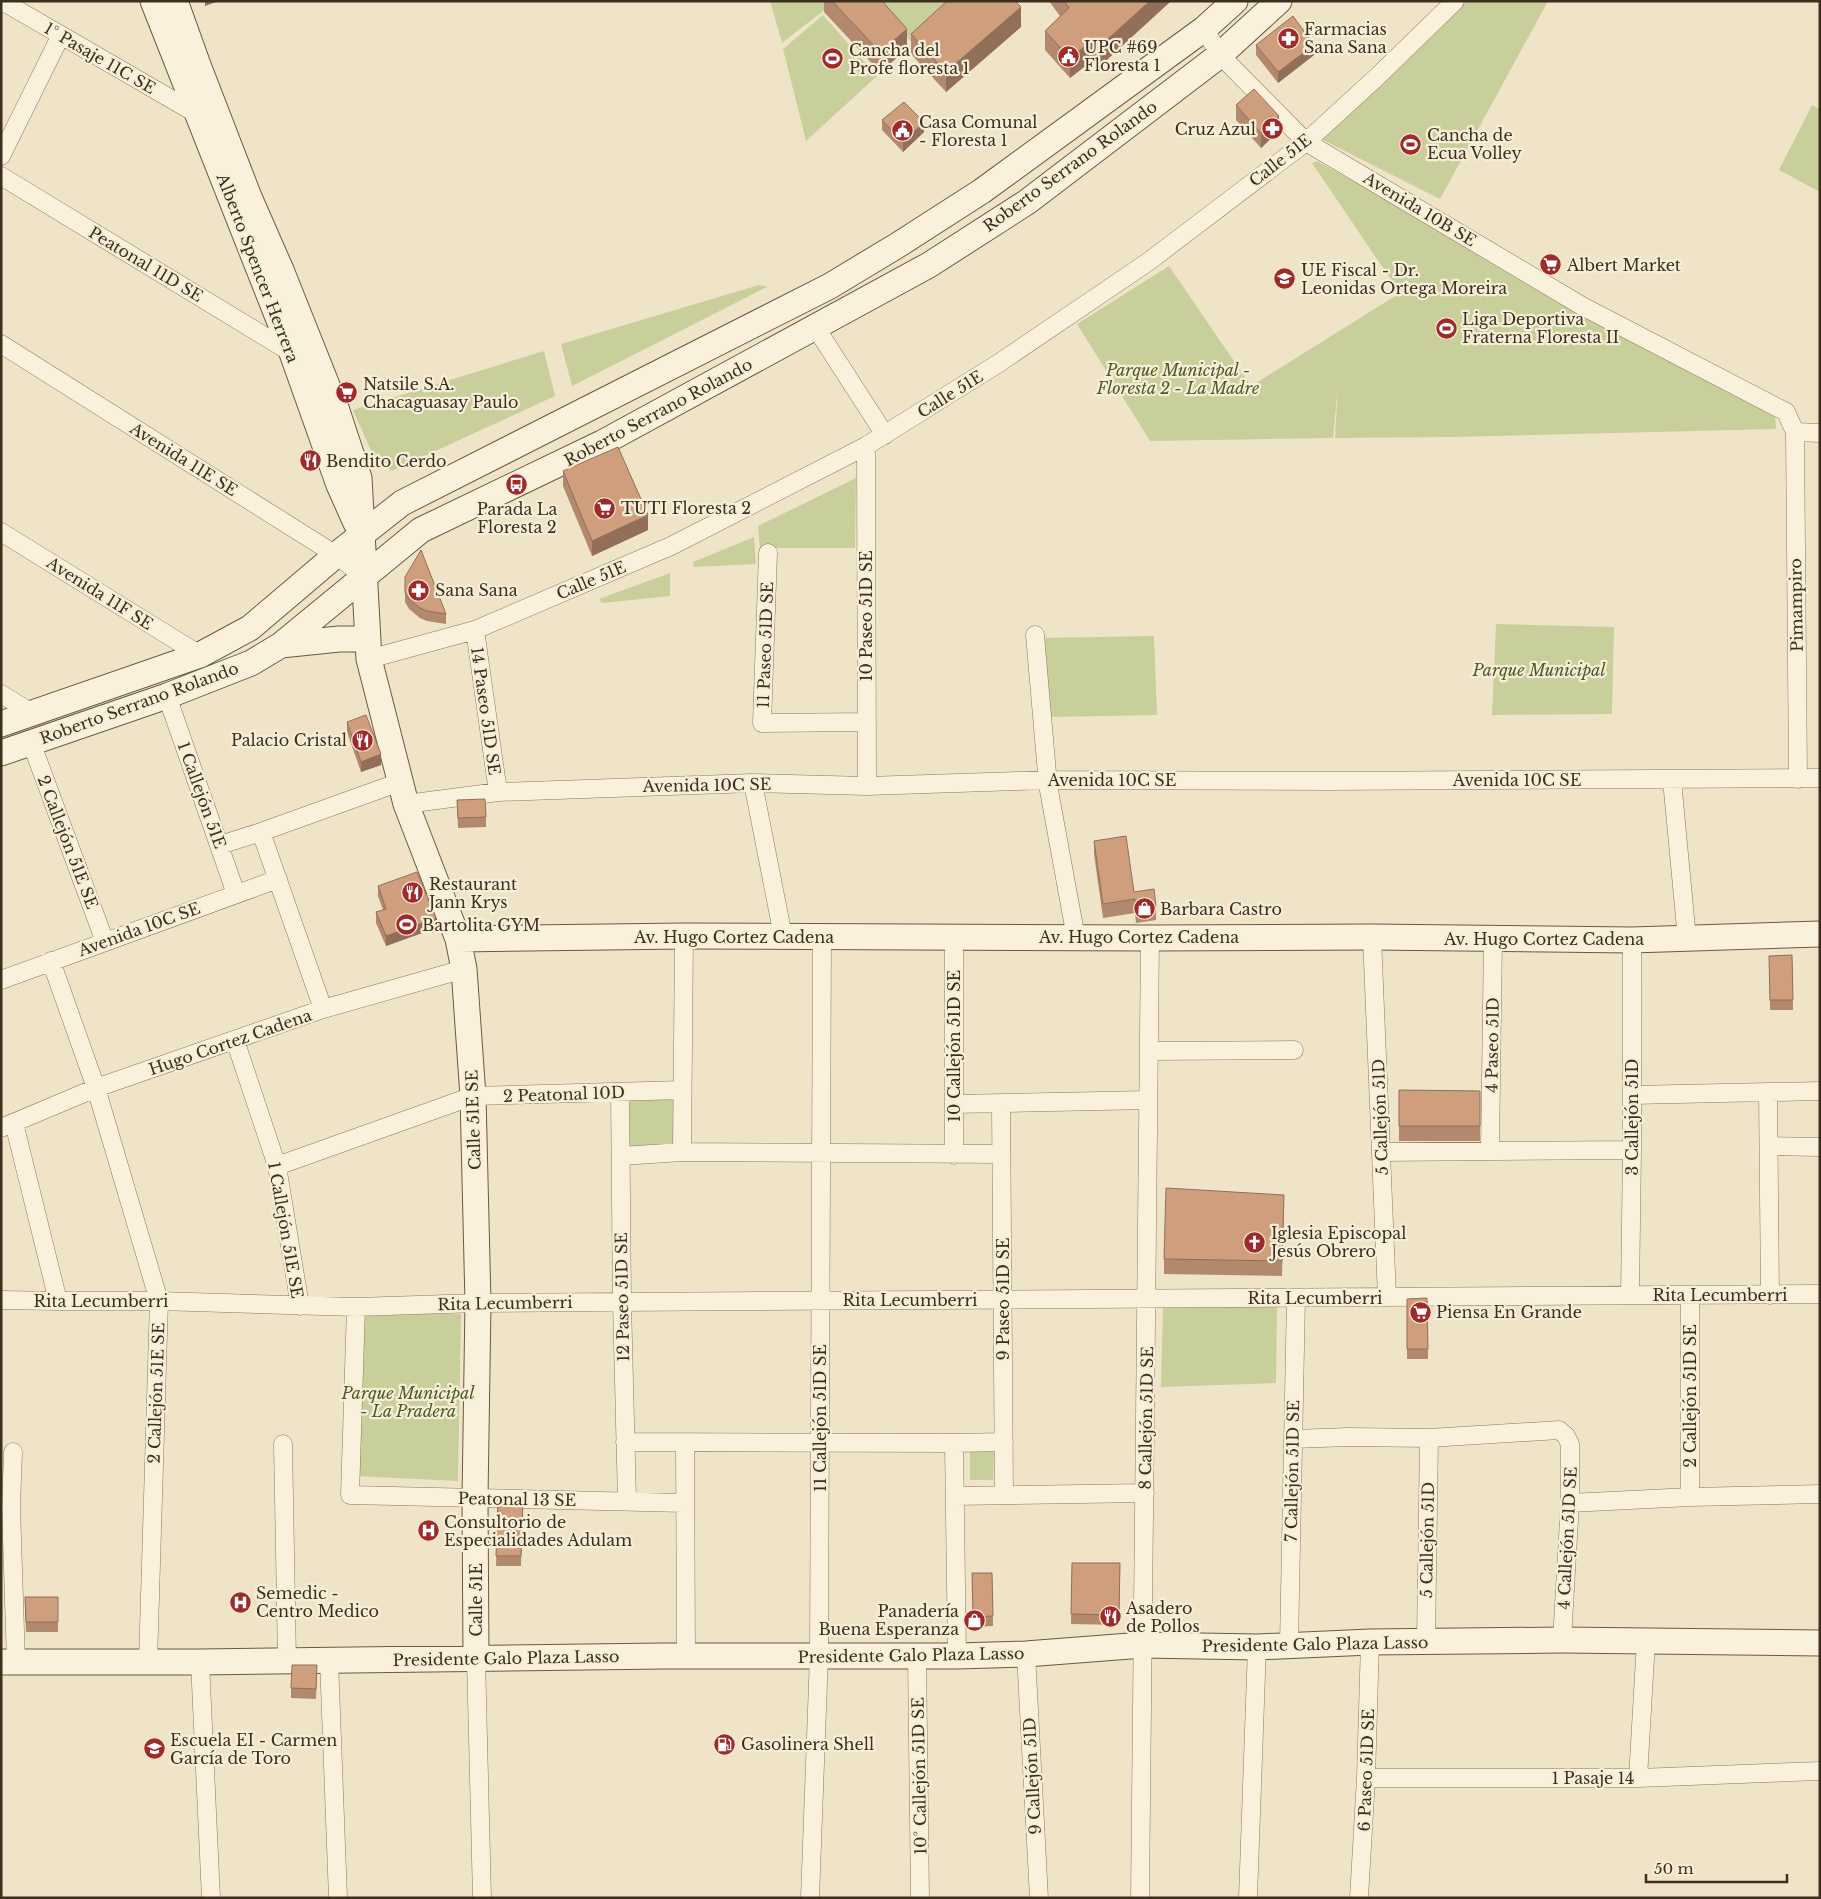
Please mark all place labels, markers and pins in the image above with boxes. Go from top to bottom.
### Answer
place label: Farmacias Sana Sana [1304,19,1387,57]
pharmacy icon: Farmacias Sana Sana [1276,26,1300,50]
place label: UPC #69 Floresta 1 [1084,37,1161,75]
place label: Cancha del Profe floresta 1 [849,40,970,78]
public building icon: UPC #69 Floresta 1 [1056,44,1080,68]
sports icon: Cancha del Profe floresta 1 [821,47,845,71]
place label: Casa Comunal - Floresta 1 [919,112,1038,150]
pharmacy icon: Cruz Azul [1260,117,1284,141]
public building icon: Casa Comunal - Floresta 1 [891,119,915,143]
place label: Cruz Azul [1175,119,1256,139]
place label: Cancha de Ecua Volley [1427,125,1523,163]
sports icon: Cancha de Ecua Volley [1399,132,1423,156]
supermarket icon: Albert Market [1539,253,1563,277]
place label: Albert Market [1566,255,1681,275]
place label: UE Fiscal - Dr. Leonidas Ortega Moreira [1301,260,1507,298]
school or university icon: UE Fiscal - Dr. Leonidas Ortega Moreira [1273,267,1297,291]
place label: Liga Deportiva Fraterna Floresta II [1462,309,1619,347]
sports icon: Liga Deportiva Fraterna Floresta II [1434,316,1458,340]
place label: Natsile S.A. Chacaguasay Paulo [363,374,519,412]
supermarket icon: Natsile S.A. Chacaguasay Paulo [335,381,359,405]
restaurant icon: Bendito Cerdo [298,449,322,473]
place label: Bendito Cerdo [326,451,447,471]
bus stop icon: Parada La Floresta 2 [505,473,529,497]
supermarket icon: TUTI Floresta 2 [593,496,617,520]
place label: TUTI Floresta 2 [621,498,751,518]
place label: Parada La Floresta 2 [477,499,557,537]
pharmacy icon: Sana Sana [407,578,431,602]
place label: Sana Sana [435,580,518,600]
restaurant icon: Palacio Cristal [351,728,375,752]
place label: Palacio Cristal [231,730,347,750]
place label: Restaurant Jann Krys [427,874,517,912]
restaurant icon: Restaurant Jann Krys [401,881,425,905]
shop icon: Barbara Castro [1132,897,1156,921]
place label: Barbara Castro [1160,899,1282,919]
sports icon: Bartolita GYM [394,913,418,937]
place label: Bartolita GYM [422,915,540,935]
place label: Iglesia Episcopal Jesús Obrero [1269,1223,1406,1261]
church icon: Iglesia Episcopal Jesús Obrero [1243,1230,1267,1254]
supermarket icon: Piensa En Grande [1408,1300,1432,1324]
place label: Piensa En Grande [1436,1302,1582,1322]
place label: Consultorio de Especialidades Adulam [444,1512,632,1550]
hospital icon: Consultorio de Especialidades Adulam [416,1519,440,1543]
place label: Semedic - Centro Medico [256,1583,379,1621]
hospital icon: Semedic - Centro Medico [228,1590,252,1614]
place label: Asadero de Pollos [1125,1598,1200,1636]
place label: Panadería Buena Esperanza [818,1601,959,1639]
restaurant icon: Asadero de Pollos [1098,1605,1122,1629]
shop icon: Panadería Buena Esperanza [963,1608,987,1632]
place label: Escuela EI - Carmen García de Toro [170,1730,337,1768]
fuel station icon: Gasolinera Shell [713,1732,737,1756]
place label: Gasolinera Shell [741,1734,874,1754]
school or university icon: Escuela EI - Carmen García de Toro [142,1737,166,1761]

